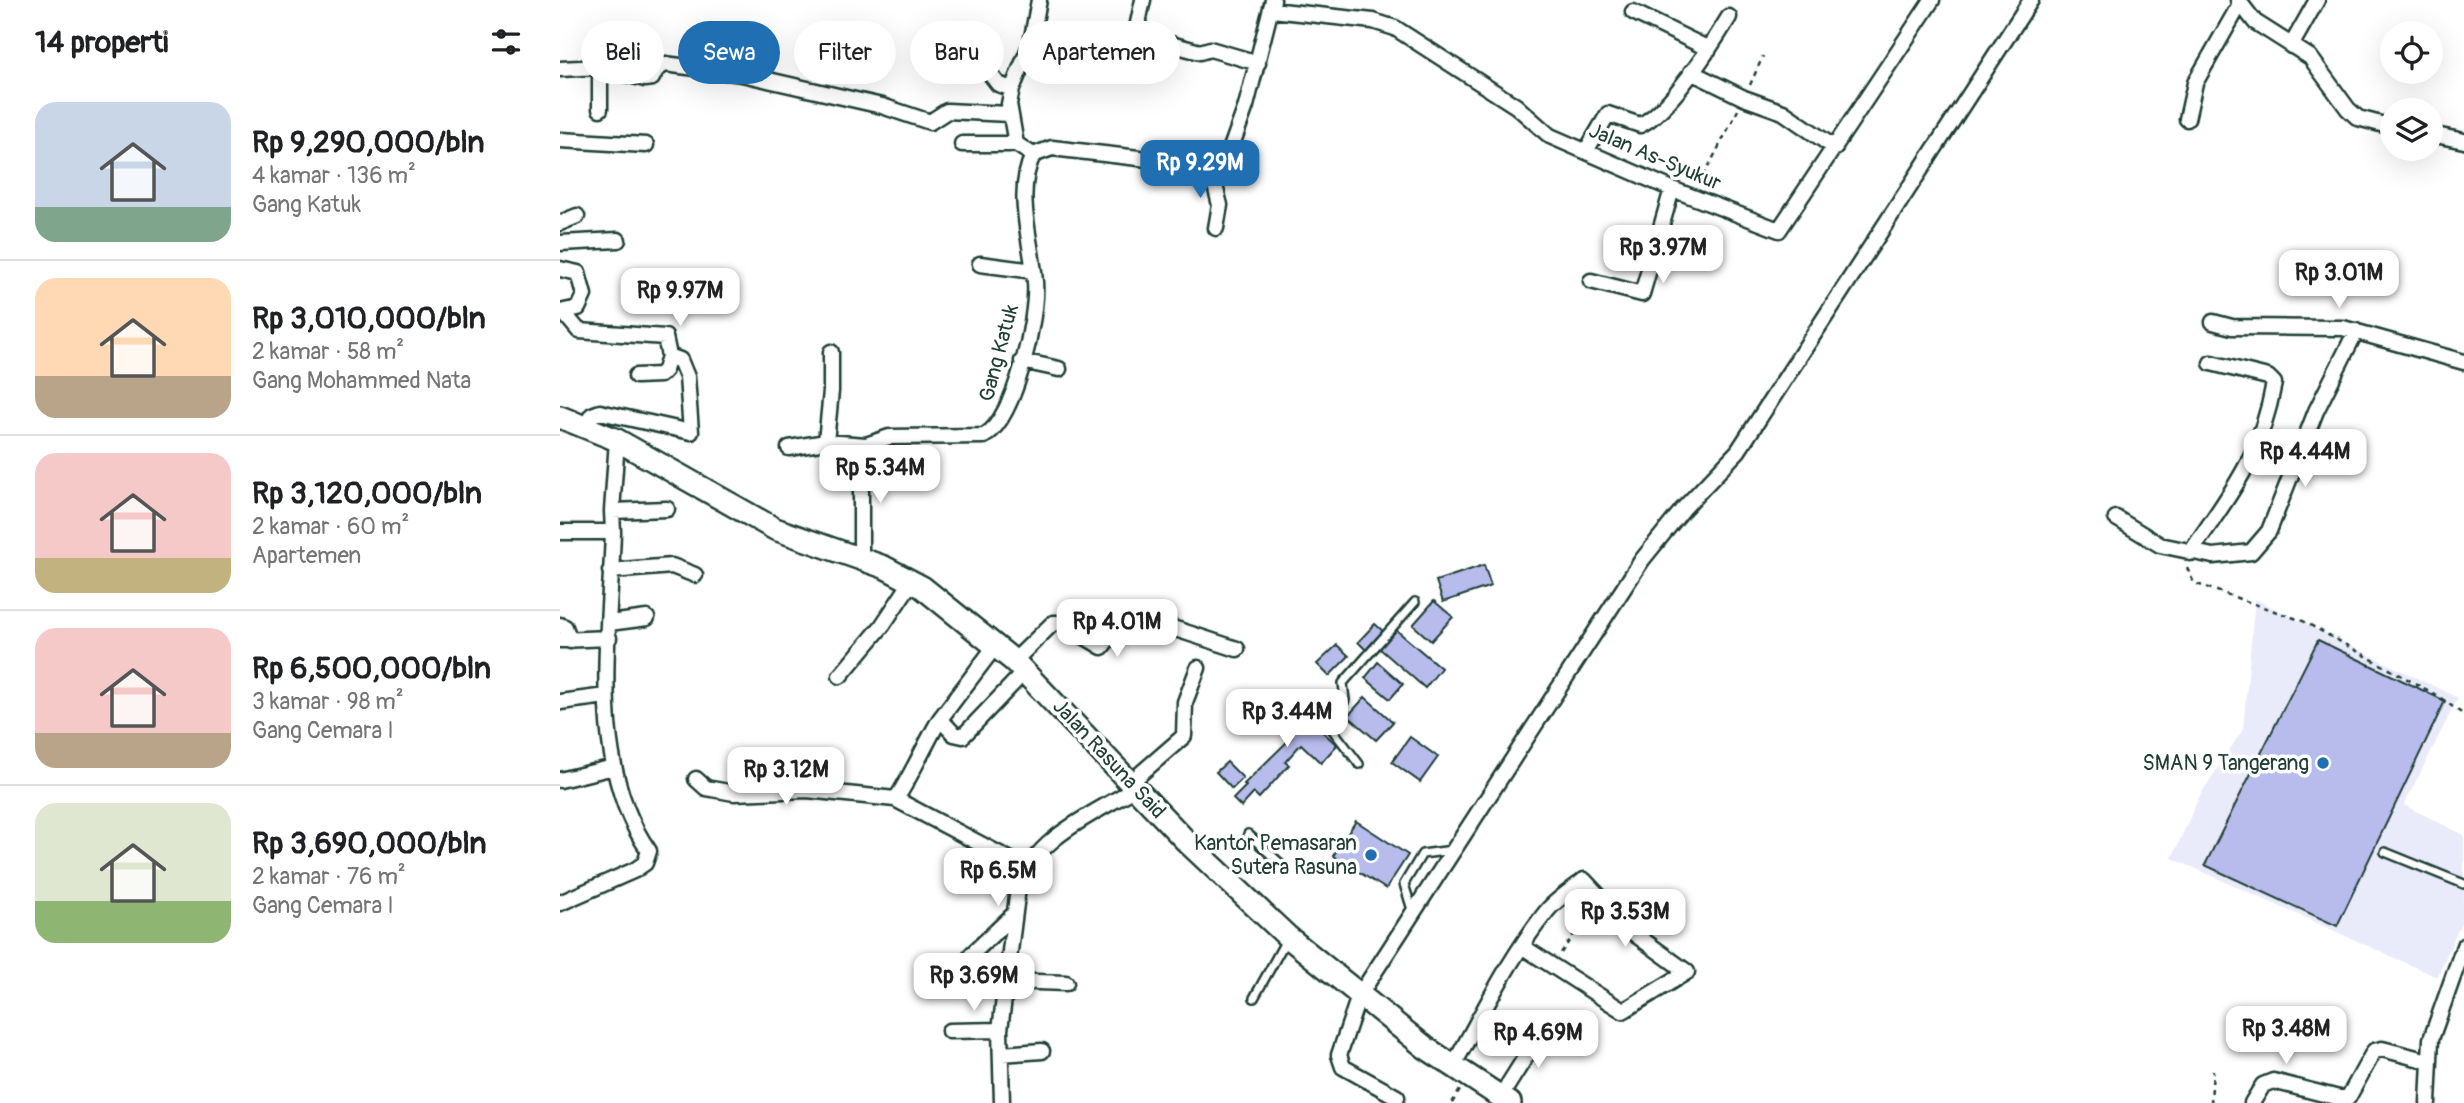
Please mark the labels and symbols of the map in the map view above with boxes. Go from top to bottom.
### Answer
street label: Jalan As-Syukur [1585,117,1726,197]
pin: Rp 9.29M [1128,140,1272,200]
pin: Rp 3.97M [1591,226,1735,285]
pin: Rp 3.01M [2267,250,2411,310]
pin: Rp 9.97M [608,268,752,328]
street label: Gang Katuk [973,301,1025,405]
pin: Rp 4.44M [2233,430,2377,489]
pin: Rp 5.34M [808,446,952,505]
pin: Rp 4.01M [1045,600,1189,659]
pin: Rp 3.44M [1215,690,1359,749]
street label: Jalan Rasuna Said [1047,693,1171,825]
pin: Rp 3.12M [714,748,858,807]
place label: SMAN 9 Tangerang [2142,750,2309,777]
marker: SMAN 9 Tangerang [2315,755,2331,771]
place label: Kantor Pemasaran Sutera Rasuna [1194,830,1357,881]
marker: Kantor Pemasaran Sutera Rasuna [1363,847,1379,863]
pin: Rp 6.5M [933,848,1063,908]
pin: Rp 3.53M [1553,890,1697,949]
pin: Rp 3.69M [902,954,1046,1013]
pin: Rp 3.48M [2214,1006,2358,1066]
pin: Rp 4.69M [1466,1010,1610,1070]

